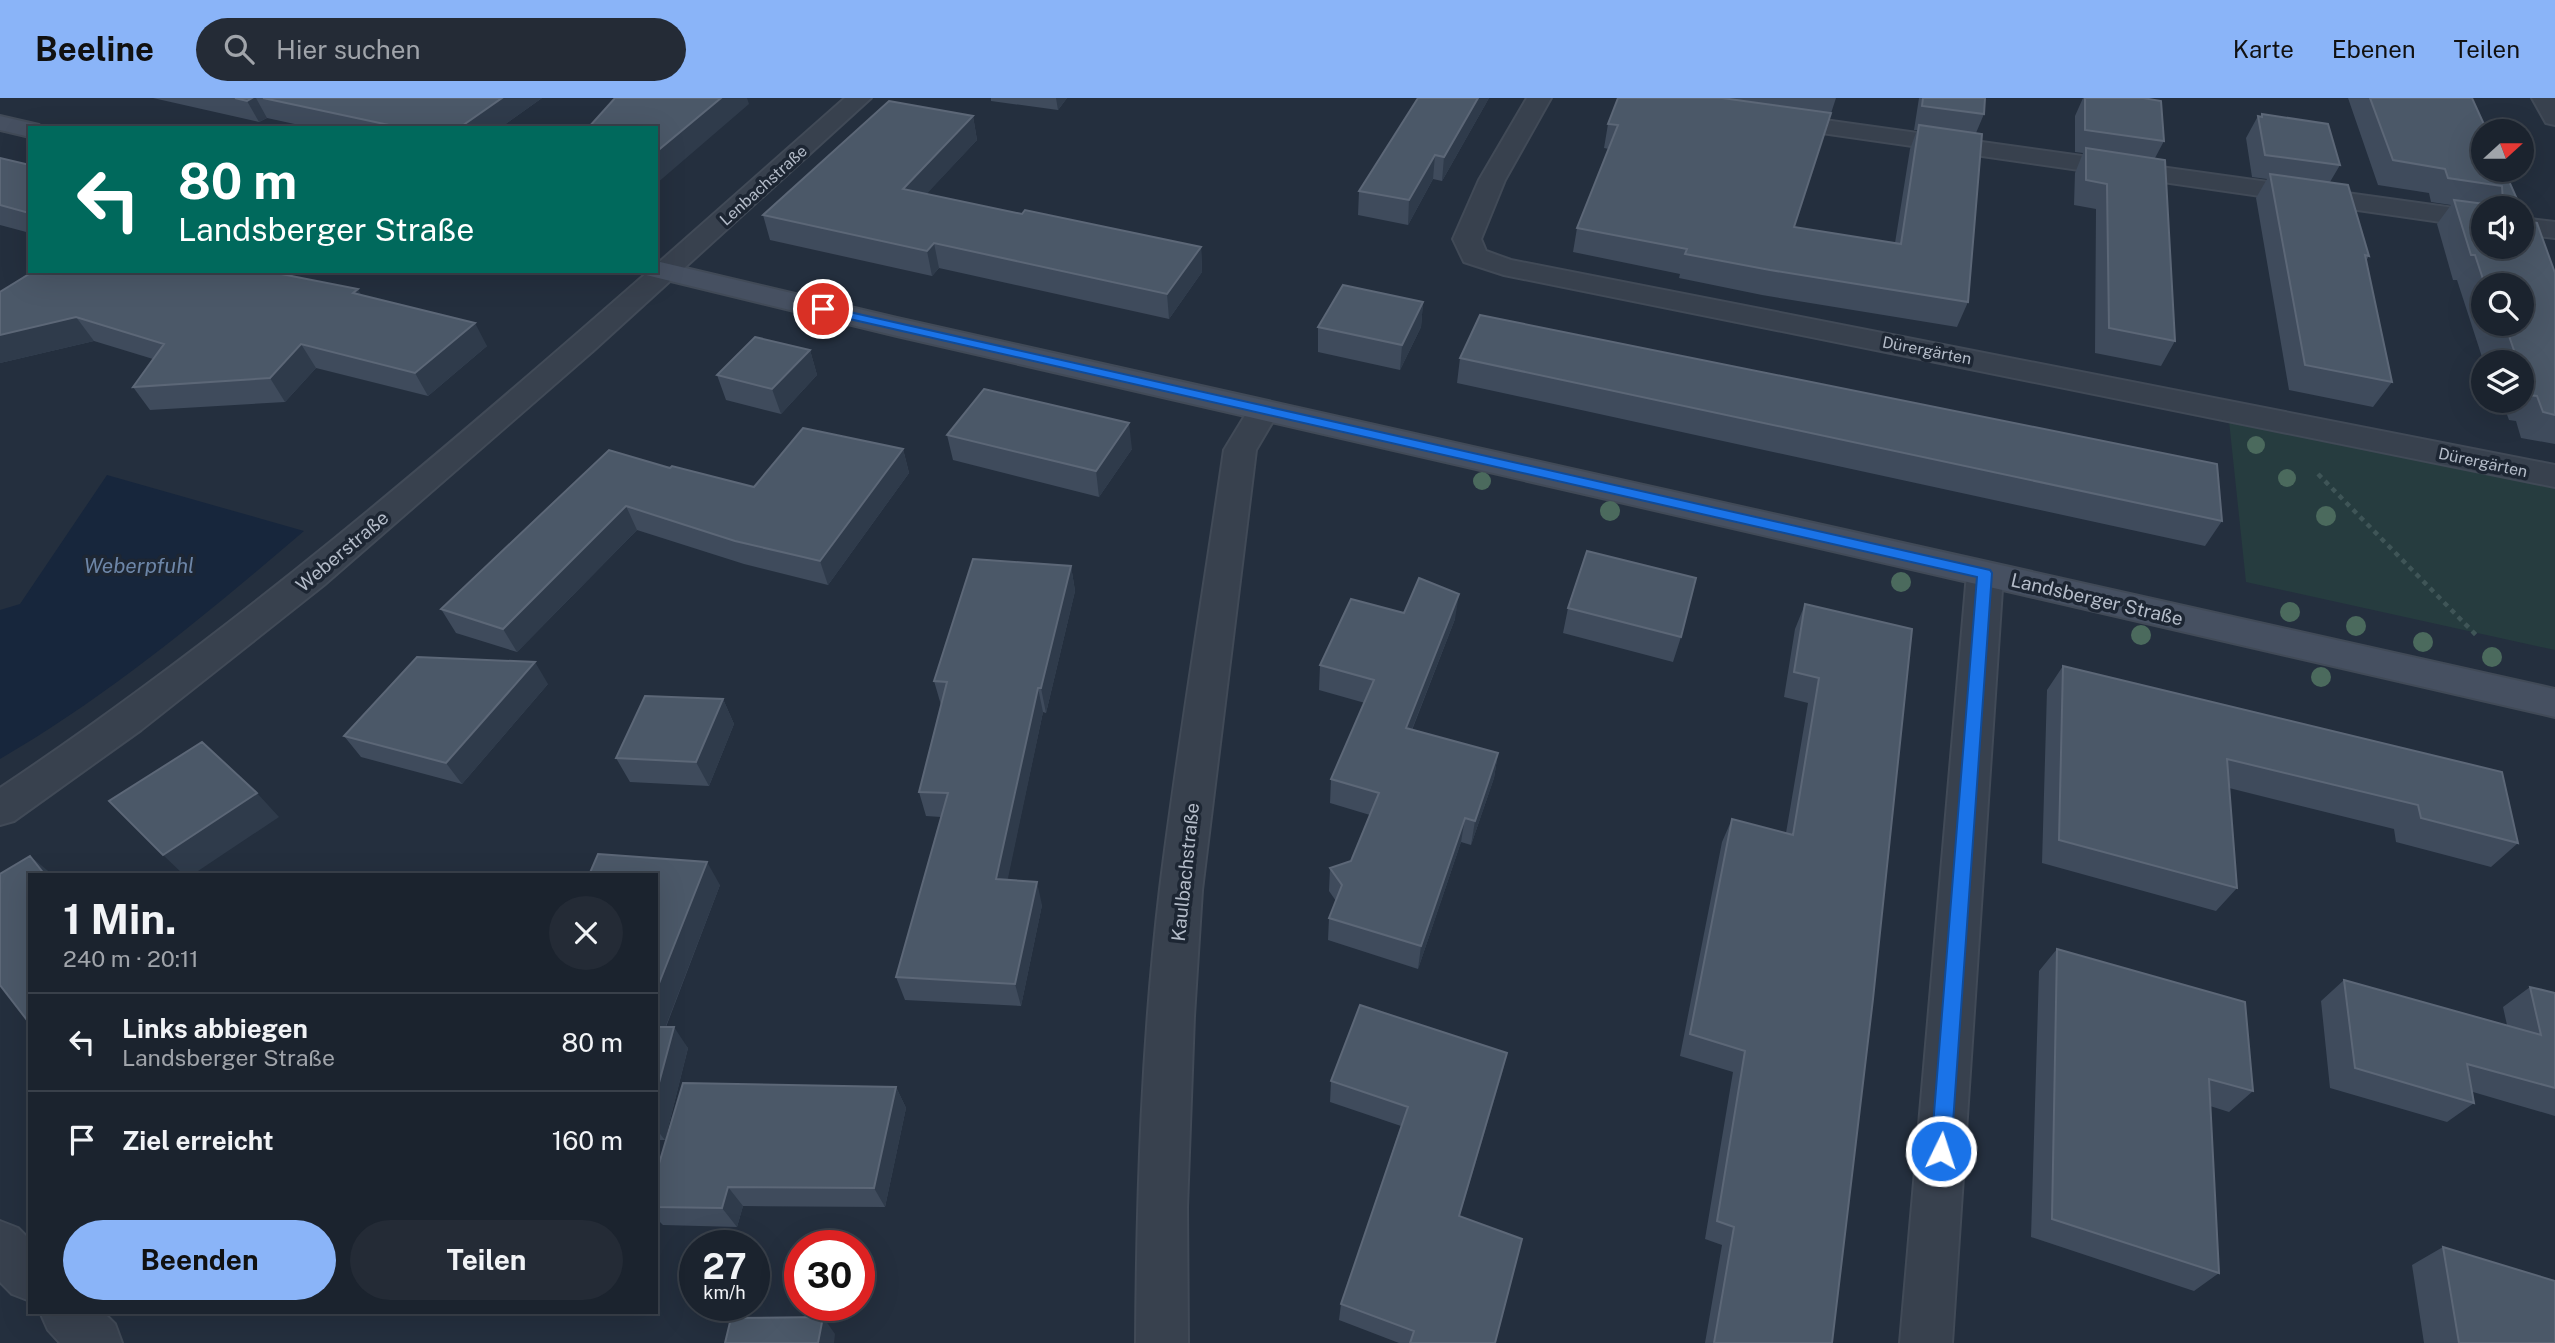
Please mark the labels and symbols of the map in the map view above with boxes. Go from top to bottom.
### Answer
north arrow [2471,119,2534,182]
street label: Lenbachstraße [716,141,811,229]
pin [793,279,853,339]
street label: Dürergärten [1881,333,1973,368]
street label: Dürergärten [2437,444,2529,481]
street label: Weberstraße [291,506,393,596]
water label: Weberpfuhl [84,553,194,578]
street label: Landsberger Straße [2009,568,2185,630]
street label: Kaulbachstraße [1167,802,1203,942]
position arrow [1904,1114,1978,1188]
speed limit sign: 30 [784,1230,875,1321]

